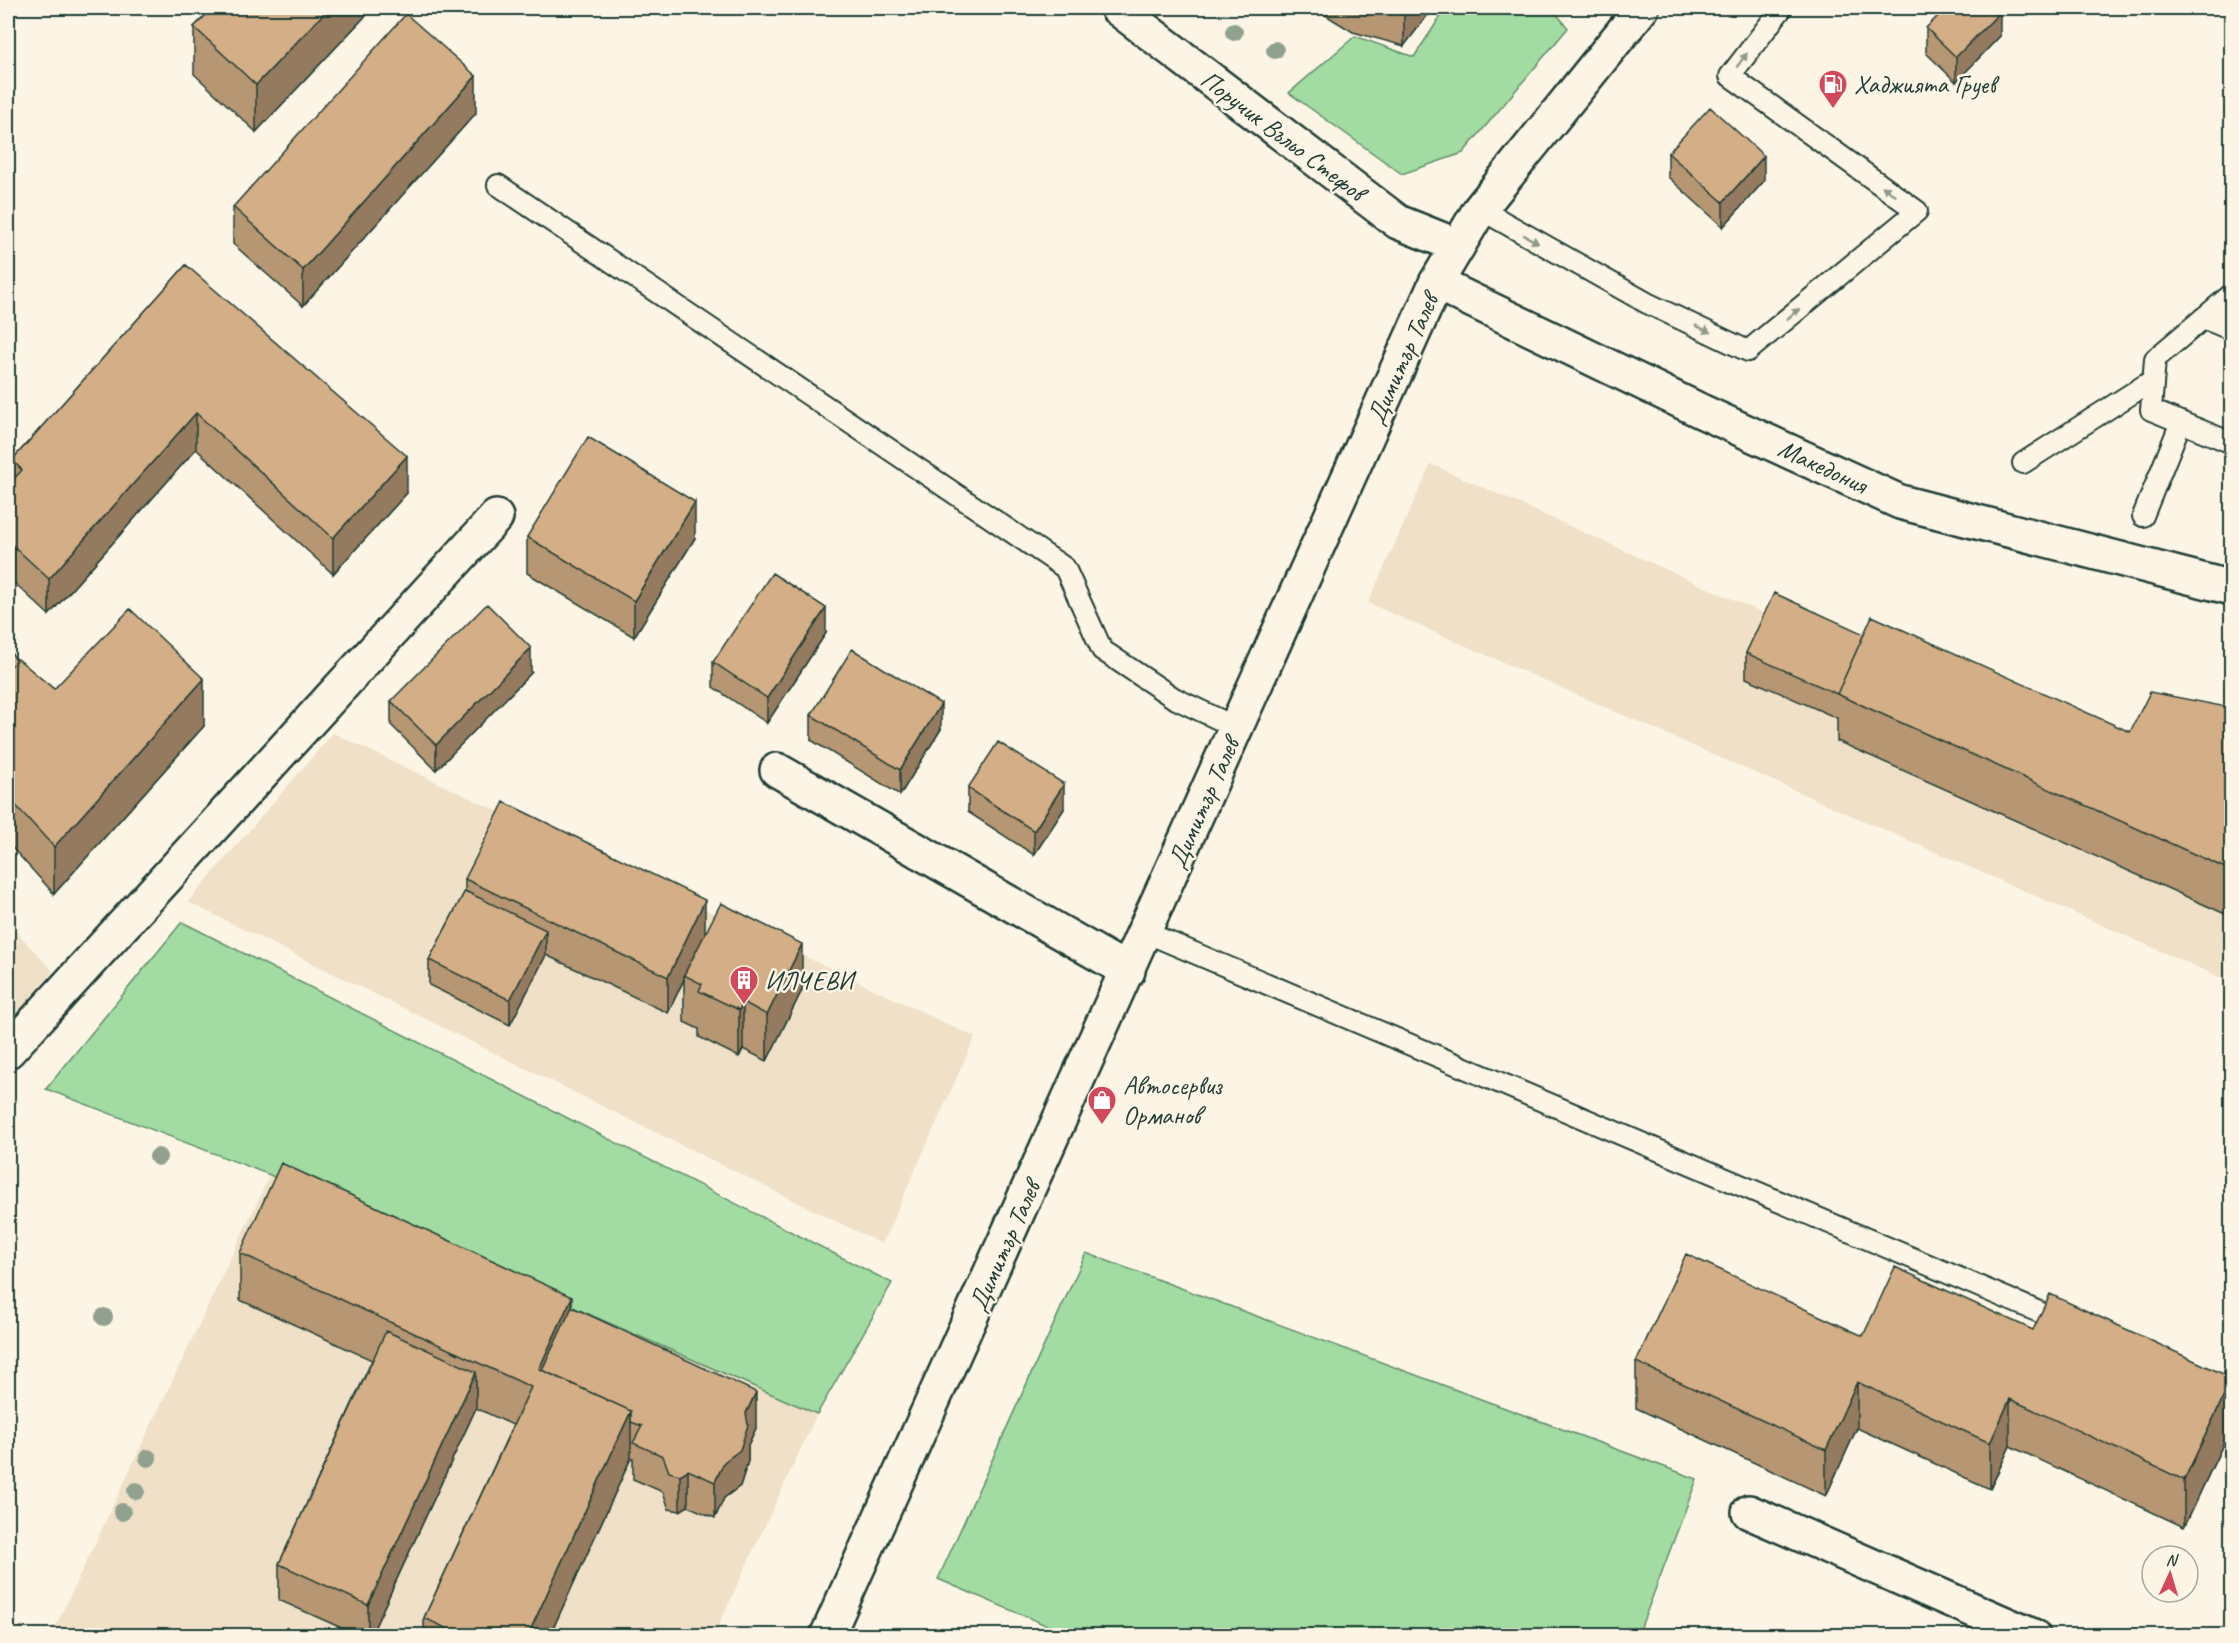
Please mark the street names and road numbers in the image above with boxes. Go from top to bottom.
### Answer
street label: Поручик Въльо Стефов [1194,63,1375,211]
street label: Димитър Талев [1359,284,1448,429]
street label: Македония [1773,432,1874,502]
street label: Димитър Талев [1160,728,1249,873]
street label: Димитър Талев [961,1171,1050,1316]

